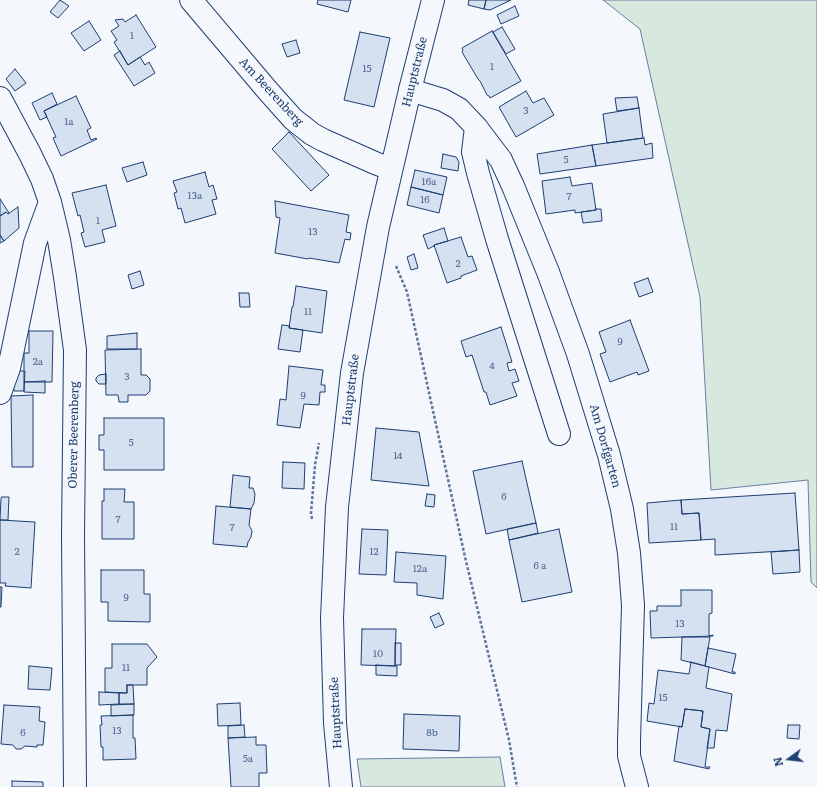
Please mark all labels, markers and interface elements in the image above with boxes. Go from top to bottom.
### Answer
house number: 1 [130,30,134,42]
street label: Hauptstraße [399,35,431,109]
street label: Am Beerenberg [236,55,306,129]
house number: 1 [490,61,494,73]
house number: 15 [362,63,372,75]
house number: 3 [523,105,529,117]
house number: 1a [64,116,74,128]
house number: 5 [563,154,569,166]
house number: 16a [422,176,436,188]
house number: 13a [188,190,202,202]
house number: 7 [566,191,572,203]
house number: 16 [420,194,430,206]
house number: 1 [96,215,100,227]
house number: 13 [308,226,318,238]
house number: 2 [455,258,461,270]
house number: 11 [304,306,312,318]
house number: 9 [617,336,623,348]
street label: Hauptstraße [339,353,363,427]
house number: 2a [33,356,43,368]
house number: 4 [489,360,495,372]
house number: 3 [124,371,130,383]
street label: Oberer Beerenberg [66,381,82,489]
house number: 9 [300,390,306,402]
street label: Am Dorfgarten [586,402,624,490]
house number: 5 [128,437,134,449]
house number: 14 [393,450,403,462]
house number: 6 [501,491,507,503]
house number: 7 [115,514,121,526]
house number: 11 [670,521,678,533]
house number: 7 [229,522,235,534]
house number: 2 [14,546,20,558]
house number: 12 [369,546,379,558]
house number: 6 a [534,560,546,572]
house number: 12a [413,563,427,575]
house number: 9 [123,592,129,604]
house number: 13 [675,618,685,630]
house number: 10 [373,648,383,660]
house number: 11 [122,662,130,674]
street label: Hauptstraße [327,677,345,749]
house number: 15 [658,692,668,704]
house number: 13 [112,725,122,737]
house number: 6 [20,727,26,739]
house number: 8b [426,727,438,739]
north arrow [769,739,809,779]
house number: 5a [243,753,253,765]
text: N [768,756,786,769]

